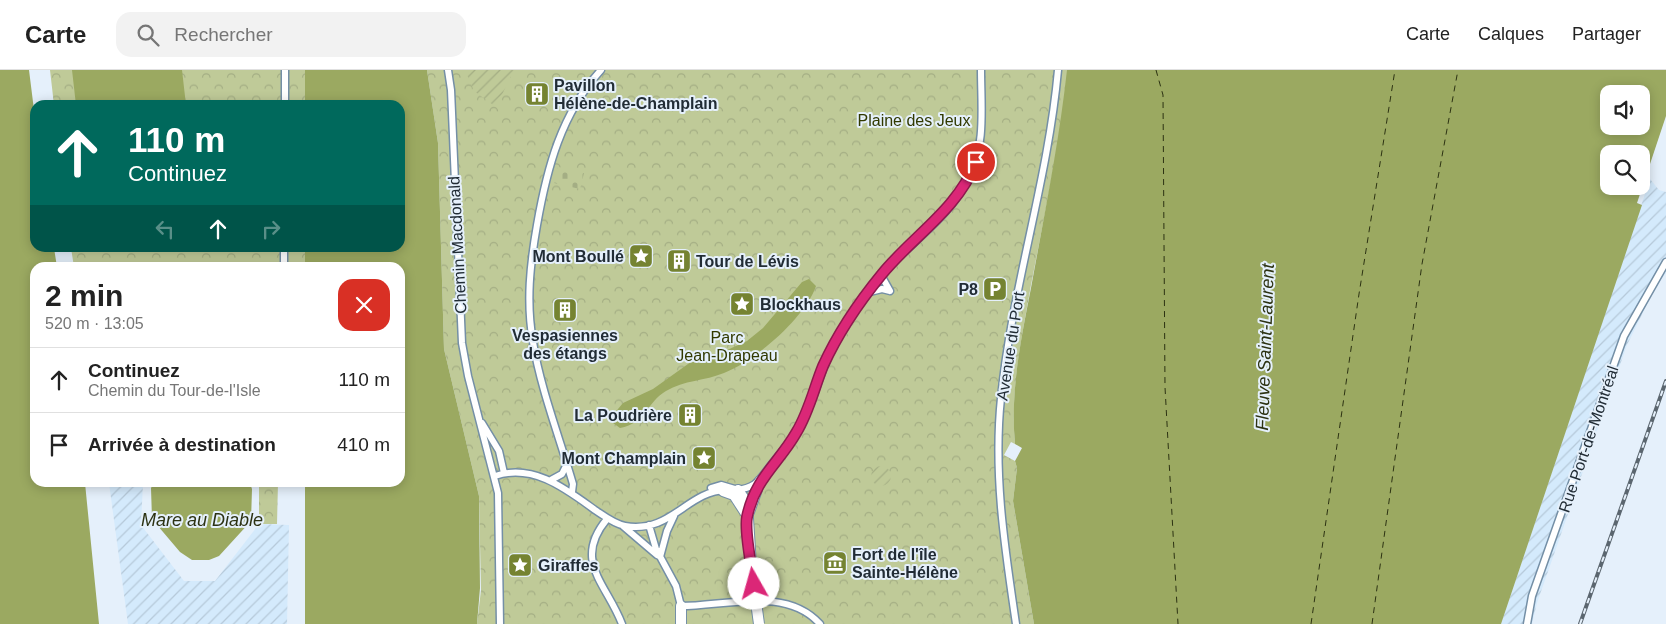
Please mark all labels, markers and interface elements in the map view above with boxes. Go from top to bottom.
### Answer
search box [116,12,466,57]
text: Carte [25,21,86,48]
icon: search [134,21,162,49]
text: Rechercher [174,24,273,45]
text: Carte [1406,24,1450,44]
text: Calques [1478,24,1544,44]
text: Partager [1572,24,1641,44]
place label: Pavillon Hélène-de-Champlain [554,77,718,112]
building icon: Pavillon Hélène-de-Champlain [524,81,550,107]
map controls [1600,85,1650,195]
button: sound [1600,85,1650,135]
park label: Plaine des Jeux [858,112,970,129]
icon: ahead [45,120,110,185]
text: 110 m [128,120,225,159]
pin [955,141,997,183]
button: search [1600,145,1650,195]
icon: arrive [962,148,990,176]
text: Continuez [128,161,227,186]
street label: Chemin Macdonald [445,176,470,314]
icon: left [151,215,179,243]
icon: ahead [204,215,232,243]
icon: right [257,215,285,243]
place icon: Mont Boullé [628,243,654,269]
place label: Mont Boullé [532,248,624,265]
building icon: Tour de Lévis [666,248,692,274]
place label: Tour de Lévis [696,253,799,270]
water label: Fleuve Saint-Laurent [1252,262,1278,431]
parking icon: P8 [982,276,1008,302]
text: 2 min [45,279,123,312]
button: close [338,279,390,331]
place label: P8 [958,281,978,298]
street label: Avenue du Port [993,290,1028,402]
place icon: Blockhaus [729,291,755,317]
place label: Blockhaus [760,296,841,313]
building icon: Vespasiennes des étangs [552,297,578,323]
text: 520 m · 13:05 [45,315,144,332]
place label: Vespasiennes des étangs [512,327,618,362]
park label: Parc Jean-Drapeau [676,329,778,364]
text: Continuez [88,360,180,381]
street label: Rue Port-de-Montréal [1555,364,1622,515]
icon: ahead [45,366,73,394]
text: 110 m [339,369,390,390]
text: Chemin du Tour-de-l'Isle [88,382,261,399]
building icon: La Poudrière [677,402,703,428]
place label: La Poudrière [574,407,672,424]
icon: arrive [45,431,73,459]
text: Arrivée à destination [88,434,276,455]
text: 410 m [337,434,390,455]
place icon: Mont Champlain [691,445,717,471]
place label: Mont Champlain [562,450,686,467]
water label: Mare au Diable [141,510,263,530]
place label: Fort de l'île Sainte-Hélène [852,546,958,581]
museum icon: Fort de l'île Sainte-Hélène [822,550,848,576]
place icon: Giraffes [507,552,533,578]
place label: Giraffes [538,557,599,574]
position arrow [727,557,779,609]

